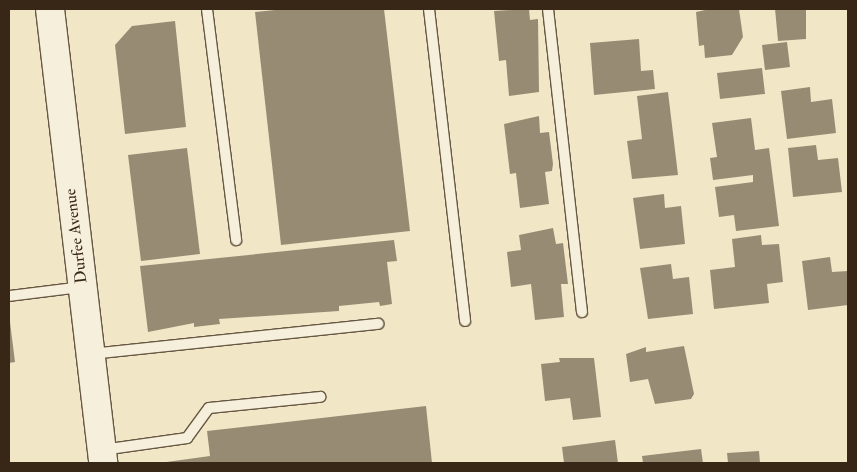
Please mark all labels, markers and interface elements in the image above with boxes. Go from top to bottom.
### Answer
street label: Durfee Avenue [61,187,91,285]

